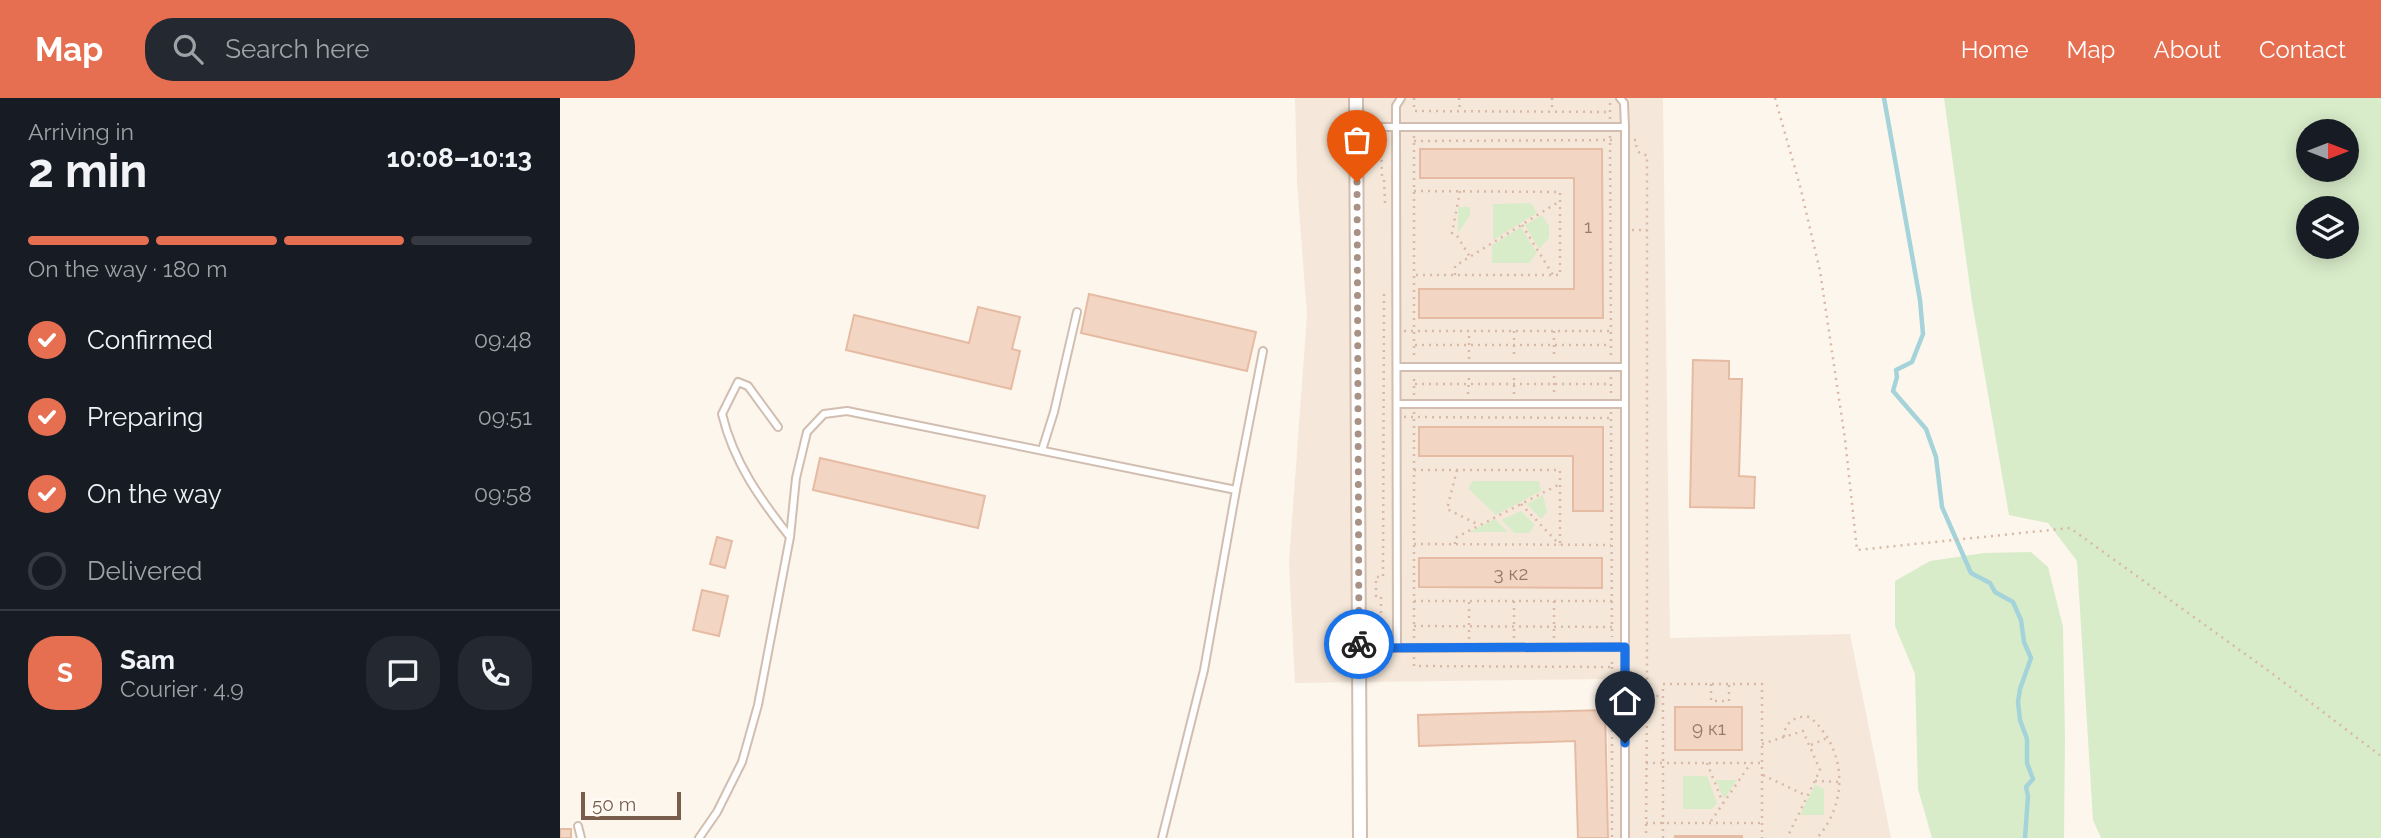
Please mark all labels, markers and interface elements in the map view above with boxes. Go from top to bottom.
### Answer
search box [145,18,635,81]
text: Map [35,30,103,69]
icon: search [169,30,207,68]
text: Search here [225,34,370,64]
text: Home [1961,35,2029,64]
text: Map [2067,35,2115,64]
text: About [2153,35,2221,64]
text: Contact [2259,35,2346,64]
pin [1327,110,1387,182]
text: Arriving in [28,118,134,145]
north arrow [2296,119,2359,182]
map controls [2296,119,2359,259]
icon: bag [1338,121,1376,159]
text: 10:08–10:13 [387,143,532,173]
text: 2 min [28,144,147,198]
button: layers [2296,196,2359,259]
house number: 1 [1584,215,1592,237]
text: On the way · 180 m [28,255,227,282]
icon: check [28,321,66,359]
text: Confirmed [87,325,213,355]
text: 09:48 [474,326,532,353]
icon: check [28,398,66,436]
text: Preparing [87,402,203,432]
text: 09:51 [478,403,532,430]
icon: check [28,475,66,513]
text: On the way [87,479,222,509]
text: 09:58 [474,480,532,507]
text: Delivered [87,556,202,586]
house number: 3 к2 [1494,562,1528,584]
courier [1324,609,1394,679]
icon: bike [1340,625,1378,663]
button: chat [366,636,440,710]
button: phone [458,636,532,710]
text: Sam [120,645,175,675]
text: S [57,658,73,688]
pin [1595,671,1655,743]
text: Courier · 4.9 [120,675,244,702]
icon: home [1606,682,1644,720]
house number: 9 к1 [1692,717,1726,739]
scale bar [581,789,681,821]
text: 50 m [592,793,636,815]

